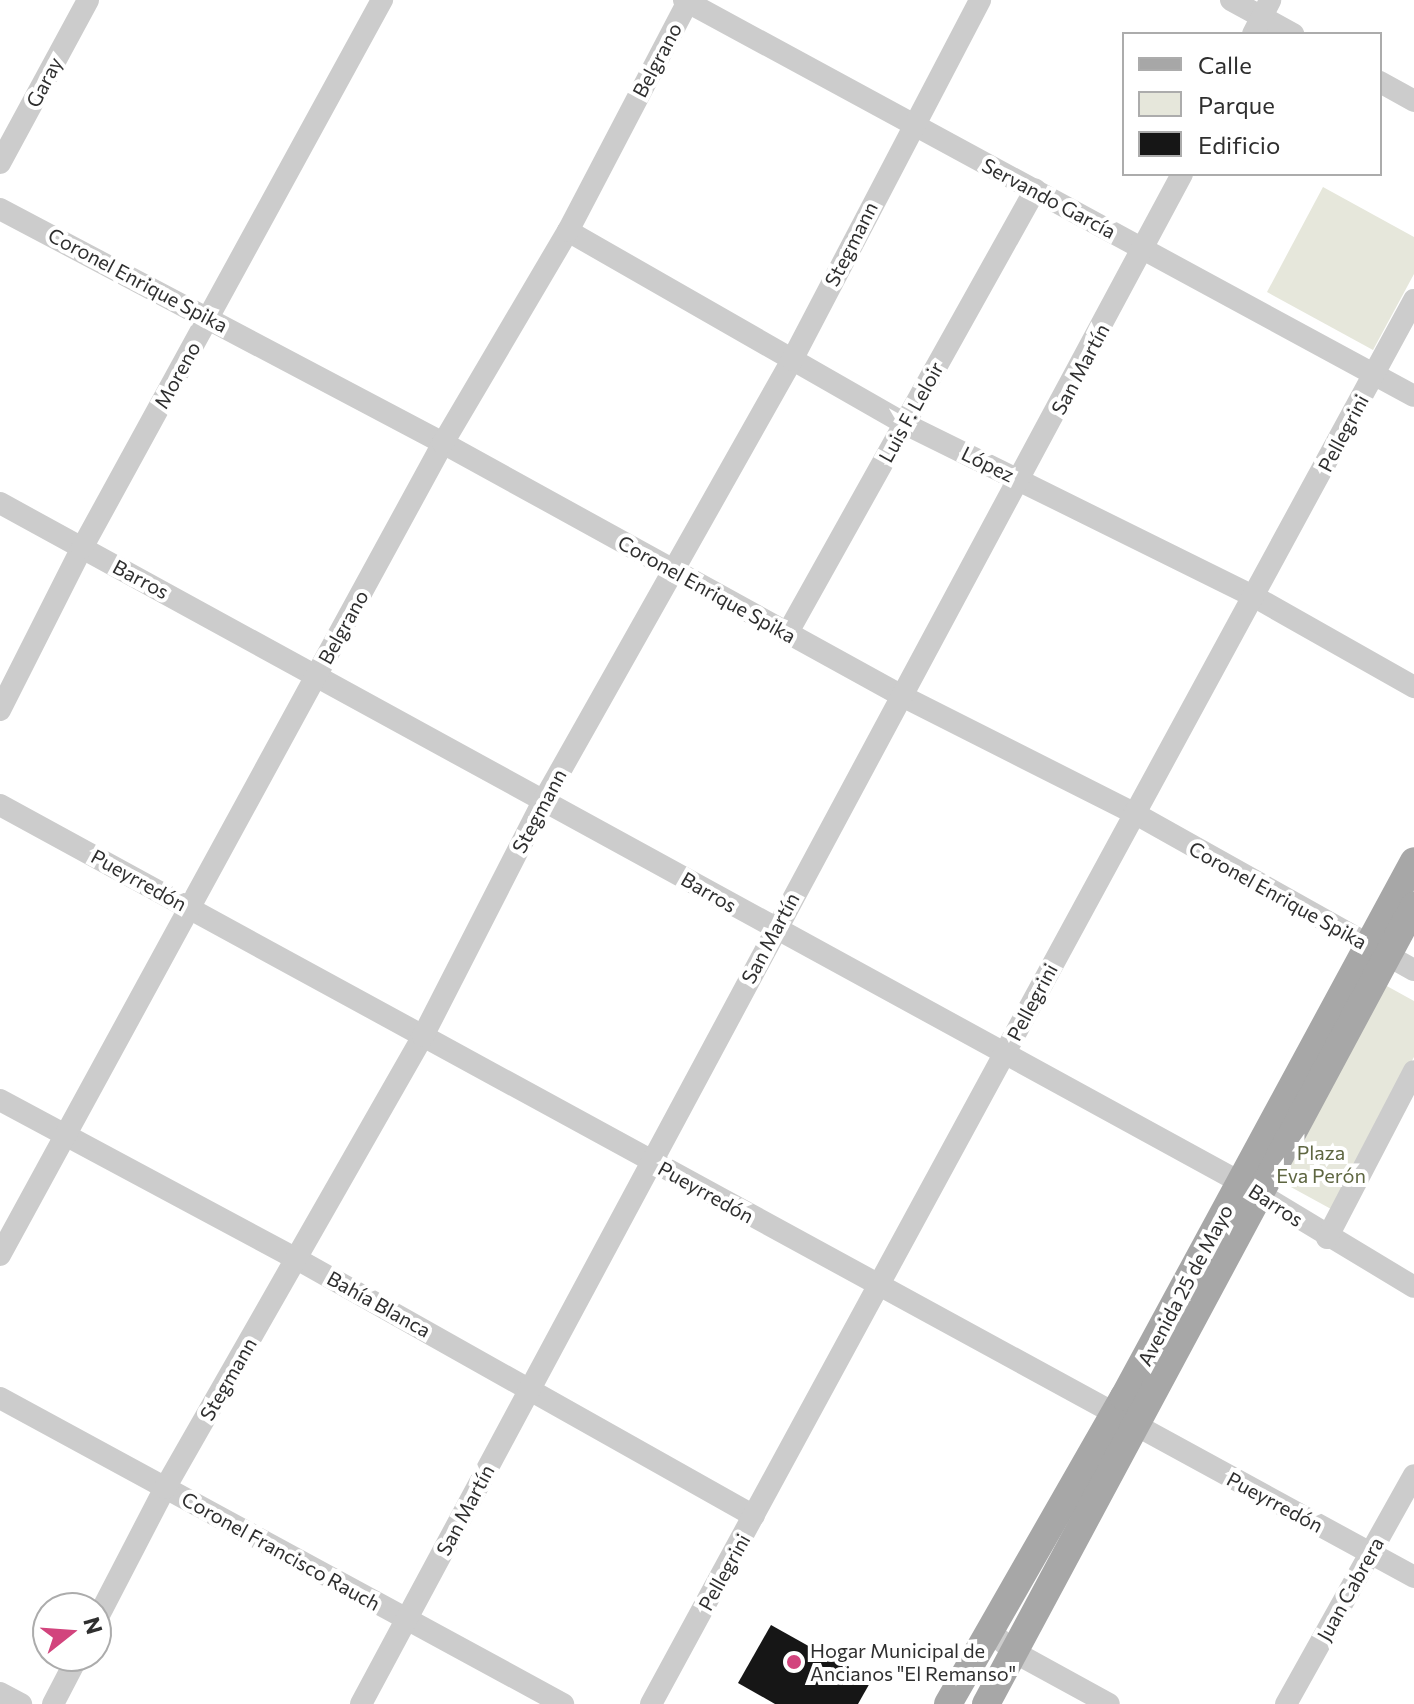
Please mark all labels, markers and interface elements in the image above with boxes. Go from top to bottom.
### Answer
street label: Belgrano [627,19,687,101]
legend [1122,32,1382,176]
text: Calle [1198,50,1252,79]
street label: Garay [21,53,67,111]
text: Parque [1198,90,1275,119]
text: Edificio [1198,130,1280,159]
street label: Servando García [978,153,1120,243]
street label: Stegmann [819,198,883,290]
street label: Coronel Enrique Spika [44,222,232,338]
street label: San Martín [1046,319,1114,419]
street label: Moreno [149,337,205,413]
street label: Luis F. Leloir [874,358,948,466]
street label: Pellegrini [1313,390,1373,476]
street label: López [958,441,1018,487]
street label: Coronel Enrique Spika [614,530,800,648]
street label: Barros [109,554,173,604]
street label: Belgrano [313,586,373,668]
street label: Stegmann [507,765,571,857]
street label: Coronel Enrique Spika [1185,836,1371,954]
street label: Pueyrredón [87,844,191,916]
street label: Barros [677,867,741,917]
street label: San Martín [736,888,804,988]
street label: Pellegrini [1002,959,1062,1045]
park label: Plaza Eva Perón [1276,1140,1366,1187]
street label: Pueyrredón [654,1156,758,1228]
street label: Barros [1244,1179,1308,1231]
street label: Avenida 25 de Mayo [1132,1200,1238,1370]
street label: Bahía Blanca [323,1266,435,1342]
street label: Stegmann [195,1333,261,1425]
street label: San Martín [431,1460,499,1560]
street label: Pueyrredón [1223,1467,1327,1537]
street label: Coronel Francisco Rauch [178,1486,384,1616]
street label: Pellegrini [693,1529,755,1615]
street label: Juan Cabrera [1312,1533,1388,1645]
north arrow [32,1592,112,1672]
text: N [78,1614,109,1637]
place label: Hogar Municipal de Ancianos "El Remanso" [810,1638,1016,1685]
marker: Hogar Municipal de Ancianos "El Remanso" [785,1653,803,1671]

